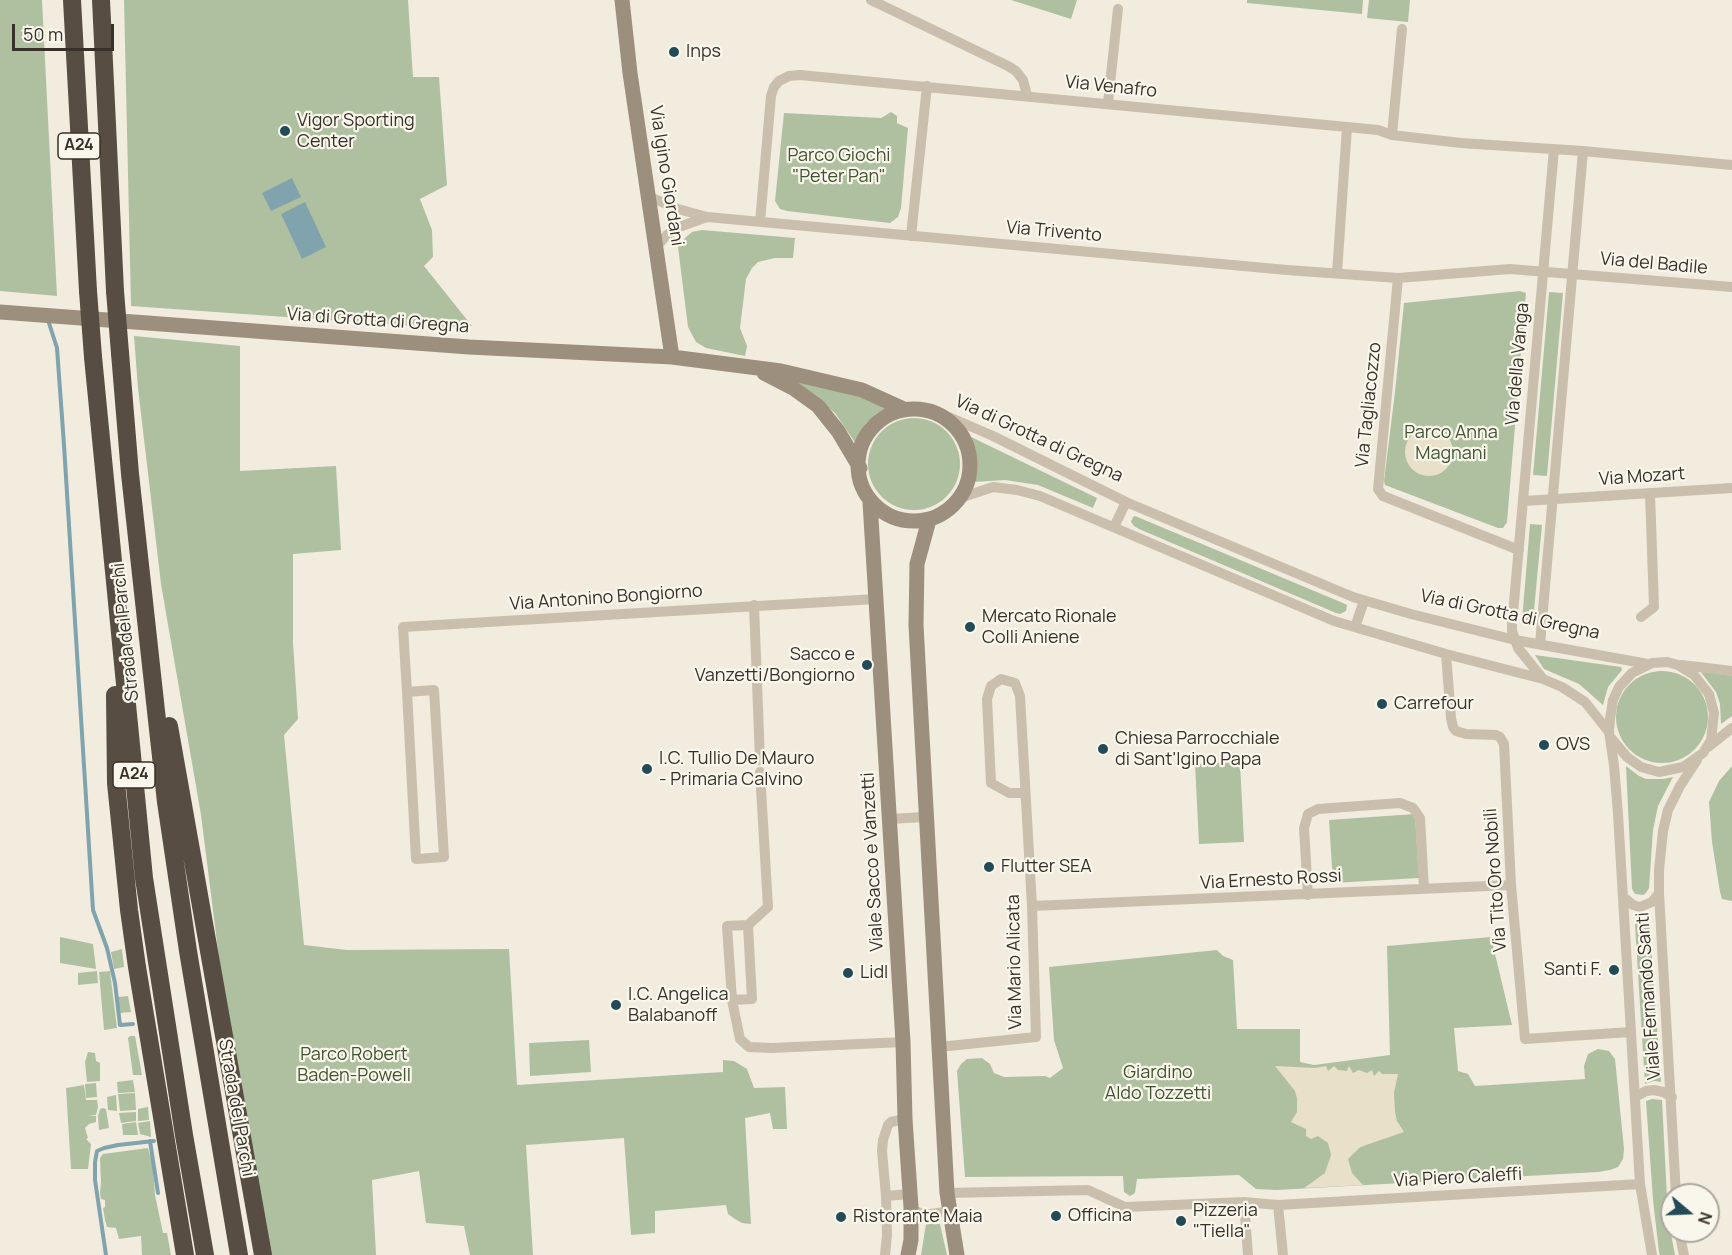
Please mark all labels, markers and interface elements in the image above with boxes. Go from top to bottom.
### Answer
scale bar [15,12,117,50]
text: 50 m [23,22,63,46]
place label: Inps [686,41,721,63]
marker: Inps [667,45,681,59]
street label: Via Venafro [1064,71,1158,103]
street label: Via Igino Giordani [644,104,688,248]
place label: Vigor Sporting Center [297,110,415,152]
marker: Vigor Sporting Center [278,124,292,138]
road number: A24 [58,133,100,159]
park label: Parco Giochi "Peter Pan" [787,145,891,188]
street label: Via Trivento [1005,217,1103,247]
street label: Via del Badile [1599,249,1709,279]
street label: Via della Vanga [1502,302,1534,426]
street label: Via di Grotta di Gregna [286,304,470,338]
street label: Via Tagliacozzo [1352,341,1386,469]
street label: Via di Grotta di Gregna [952,391,1126,487]
park label: Parco Anna Magnani [1404,422,1498,464]
street label: Via Mozart [1598,463,1686,491]
street label: Strada dei Parchi [108,562,144,702]
street label: Via Antonino Bongiorno [509,580,703,616]
street label: Via di Grotta di Gregna [1418,585,1602,645]
place label: Mercato Rionale Colli Aniene [982,606,1117,648]
marker: Mercato Rionale Colli Aniene [963,620,977,634]
place label: Sacco e Vanzetti/Bongiorno [695,644,855,686]
marker: Sacco e Vanzetti/Bongiorno [860,658,874,672]
place label: Carrefour [1394,693,1474,715]
marker: Carrefour [1375,697,1389,711]
place label: Chiesa Parrocchiale di Sant'Igino Papa [1115,728,1280,771]
place label: OVS [1556,734,1590,756]
marker: OVS [1537,738,1551,752]
marker: Chiesa Parrocchiale di Sant'Igino Papa [1096,742,1110,756]
place label: I.C. Tullio De Mauro - Primaria Calvino [659,748,814,790]
road number: A24 [113,762,155,788]
marker: I.C. Tullio De Mauro - Primaria Calvino [640,762,654,776]
street label: Viale Sacco e Vanzetti [858,772,888,952]
street label: Via Tito Oro Nobili [1480,807,1512,953]
place label: Flutter SEA [1001,856,1092,878]
marker: Flutter SEA [982,860,996,874]
street label: Via Ernesto Rossi [1200,866,1342,894]
street label: Via Mario Alicata [1003,894,1027,1030]
street label: Viale Fernando Santi [1632,911,1666,1081]
place label: Santi F. [1544,959,1602,981]
place label: Lidl [860,962,888,984]
marker: Santi F. [1607,963,1621,977]
marker: Lidl [841,966,855,980]
place label: I.C. Angelica Balabanoff [628,984,728,1026]
marker: I.C. Angelica Balabanoff [609,998,623,1012]
street label: Strada dei Parchi [213,1038,259,1178]
park label: Parco Robert Baden-Powell [297,1044,411,1086]
park label: Giardino Aldo Tozzetti [1105,1062,1211,1104]
street label: Via Piero Caleffi [1393,1164,1523,1192]
north arrow [1660,1183,1720,1243]
place label: Pizzeria "Tiella" [1193,1200,1258,1242]
place label: Officina [1068,1205,1132,1227]
place label: Ristorante Maia [853,1206,983,1228]
marker: Officina [1049,1209,1063,1223]
text: N [1693,1209,1717,1227]
marker: Ristorante Maia [834,1210,848,1224]
marker: Pizzeria "Tiella" [1174,1214,1188,1228]

